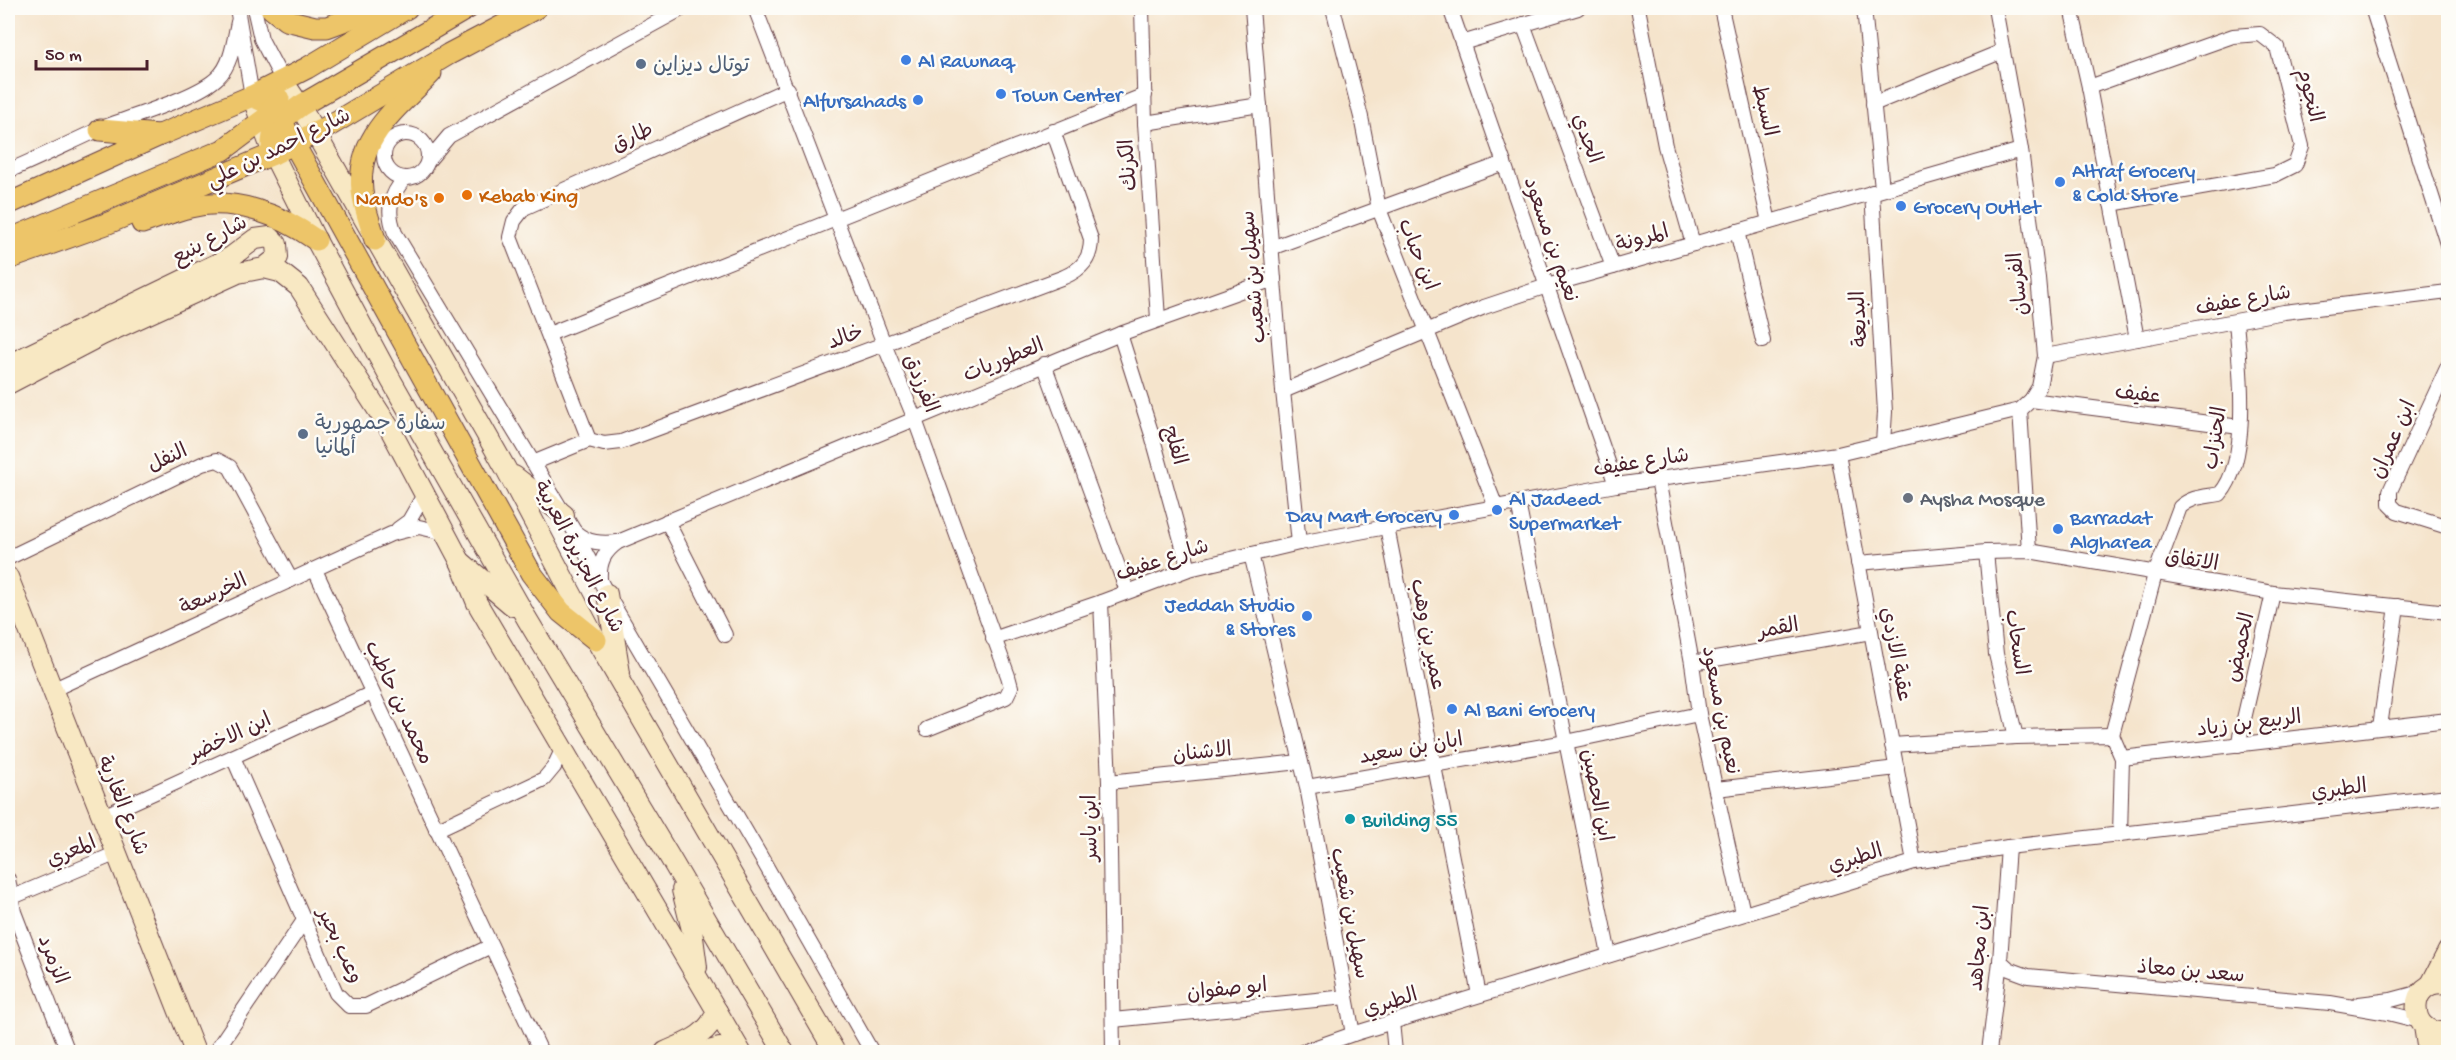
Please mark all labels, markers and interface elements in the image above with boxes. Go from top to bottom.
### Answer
scale bar [36,33,147,71]
text: 50 m [45,46,82,67]
place label: Al Rawnaq [918,51,1017,76]
marker: Al Rawnaq [899,53,913,67]
place label: توتال ديزاين [653,55,750,80]
marker: توتال ديزاين [634,57,648,71]
street label: النجوم [2289,66,2326,126]
street label: السبط [1744,82,1781,139]
place label: Town Center [1012,85,1124,110]
marker: Town Center [994,87,1008,101]
place label: Alfursahads [803,91,907,116]
marker: Alfursahads [911,93,925,107]
street label: شارع احمد بن علي [203,104,357,199]
street label: الجدي [1564,111,1605,168]
street label: طارق [609,119,658,159]
street label: الكرنك [1115,138,1145,192]
place label: Altraf Grocery & Cold Store [2072,161,2195,210]
street label: نعيم بن مسعود [1516,174,1582,306]
marker: Altraf Grocery & Cold Store [2053,175,2067,189]
place label: Kebab King [479,186,578,211]
marker: Kebab King [460,188,474,202]
place label: Nando's [355,189,428,214]
marker: Nando's [432,191,446,205]
place label: Grocery Outlet [1913,197,2043,222]
marker: Grocery Outlet [1894,199,1908,213]
street label: سهيل بن شعيب [1236,209,1274,344]
street label: شارع ينبع [169,212,253,272]
street label: ابن حباب [1390,216,1441,295]
street label: المرونة [1614,221,1672,260]
street label: الفرسان [2005,251,2036,317]
street label: شارع عفيف [2194,282,2293,323]
street label: البديعة [1848,290,1875,348]
street label: خالد [825,321,868,357]
street label: العطوريات [960,335,1048,390]
street label: الفرزدق [896,351,942,417]
street label: عفيف [2113,381,2162,412]
street label: ابن عمران [2367,397,2424,484]
street label: الحنزاب [2200,405,2235,472]
place label: سفارة جمهورية ألمانيا [315,413,446,462]
street label: الفلج [1155,423,1190,469]
marker: سفارة جمهورية ألمانيا [296,427,310,441]
street label: النفل [144,439,192,480]
street label: شارع عفيف [1592,445,1691,484]
street label: شارع الجزيرة العربية [526,477,628,638]
place label: Al Jadeed Supermarket [1509,489,1622,538]
place label: Aysha Mosque [1920,489,2046,514]
marker: Aysha Mosque [1901,491,1915,505]
marker: Al Jadeed Supermarket [1490,503,1504,517]
place label: Day Mart Grocery [1285,506,1442,531]
marker: Day Mart Grocery [1447,508,1461,522]
place label: Barradat Algharea [2069,508,2154,557]
marker: Barradat Algharea [2051,522,2065,536]
street label: شارع عفيف [1113,536,1213,589]
street label: الاتفاق [2163,546,2220,579]
street label: الخرسعة [177,570,252,623]
street label: عمير بن وهب [1403,577,1449,692]
place label: Jeddah Studio & Stores [1165,595,1296,644]
street label: عقبة الازدي [1872,605,1915,704]
street label: السحاب [1997,608,2032,677]
marker: Jeddah Studio & Stores [1300,609,1314,623]
street label: الحميض [2222,610,2263,685]
street label: القمر [1754,615,1801,647]
street label: محمد بن حاطب [357,637,436,769]
street label: نعيم بن مسعود [1694,644,1743,777]
place label: Al Bani Grocery [1464,700,1595,725]
marker: Al Bani Grocery [1445,702,1459,716]
street label: الربيع بن زياد [2196,707,2303,744]
street label: ابن الاخضر [183,709,276,770]
street label: ابان بن سعيد [1358,729,1465,772]
street label: الاشنان [1171,739,1233,770]
street label: ابن الحصين [1573,747,1616,844]
street label: شارع الغارية [90,753,152,860]
street label: الطبري [2310,776,2369,807]
street label: ابن ياسر [1079,794,1106,864]
place label: Building 55 [1361,810,1458,835]
marker: Building 55 [1343,812,1357,826]
street label: المعري [44,832,101,875]
street label: الطبري [1826,840,1886,880]
street label: سهيل بن شعيب [1323,846,1374,981]
street label: وعب بحير [309,903,366,988]
street label: ابن مجاهد [1965,904,1998,992]
street label: الزمرد [30,932,71,988]
street label: سعد بن معاذ [2136,956,2246,991]
street label: ابو صفوان [1186,975,1269,1008]
street label: الطبري [1361,984,1421,1024]

